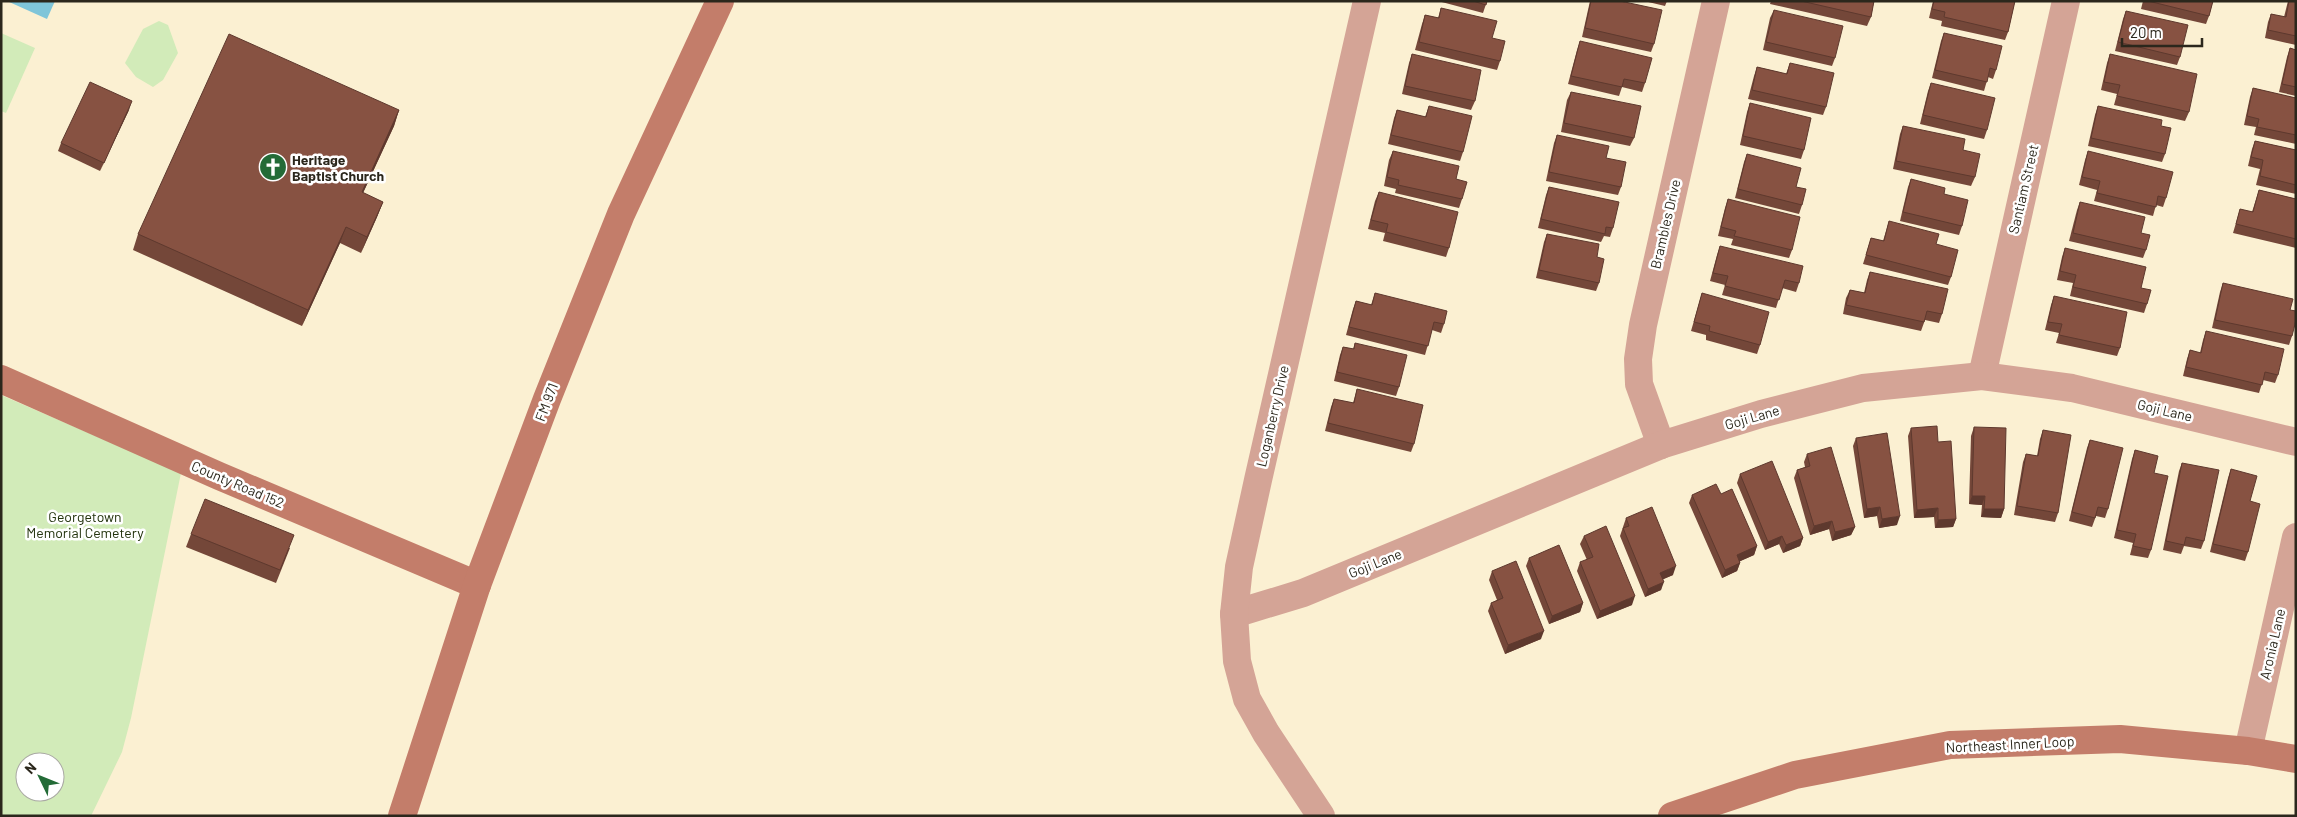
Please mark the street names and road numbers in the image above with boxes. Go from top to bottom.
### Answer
street label: Santiam Street [2004,143,2042,235]
street label: Brambles Drive [1646,178,1684,270]
street label: Loganberry Drive [1252,364,1292,468]
street label: FM 971 [531,380,561,424]
street label: Goji Lane [2136,395,2194,425]
street label: Goji Lane [1723,401,1781,433]
street label: County Road 152 [189,457,287,511]
street label: Goji Lane [1346,545,1404,581]
street label: Aronia Lane [2256,607,2288,681]
street label: Northeast Inner Loop [1945,732,2075,756]

